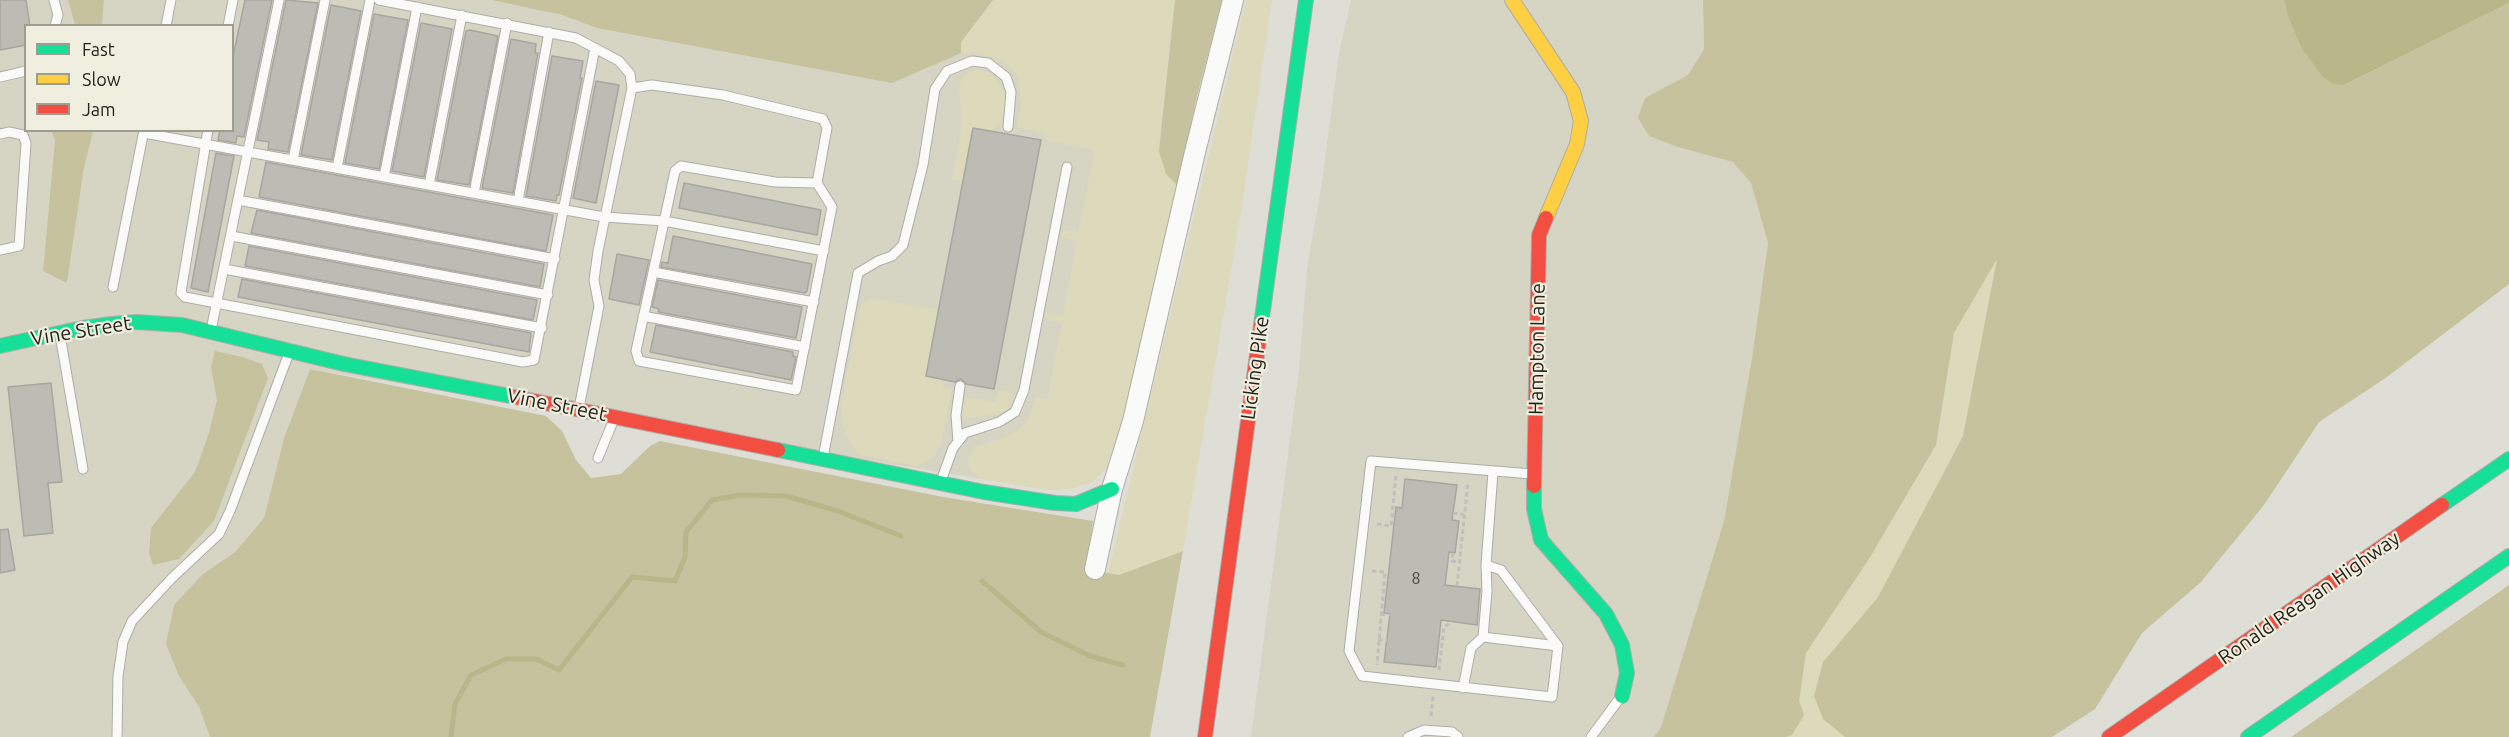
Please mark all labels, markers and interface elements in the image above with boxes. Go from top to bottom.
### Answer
legend [24,24,234,132]
text: Fast [82,39,115,59]
text: Slow [82,69,121,89]
text: Jam [82,99,116,119]
street label: Hampton Lane [1524,283,1550,415]
street label: Vine Street [29,311,133,351]
street label: Licking Pike [1236,315,1274,421]
street label: Vine Street [505,384,609,426]
street label: Ronald Reagan Highway [2214,526,2404,670]
house number: 8 [1411,569,1421,589]

